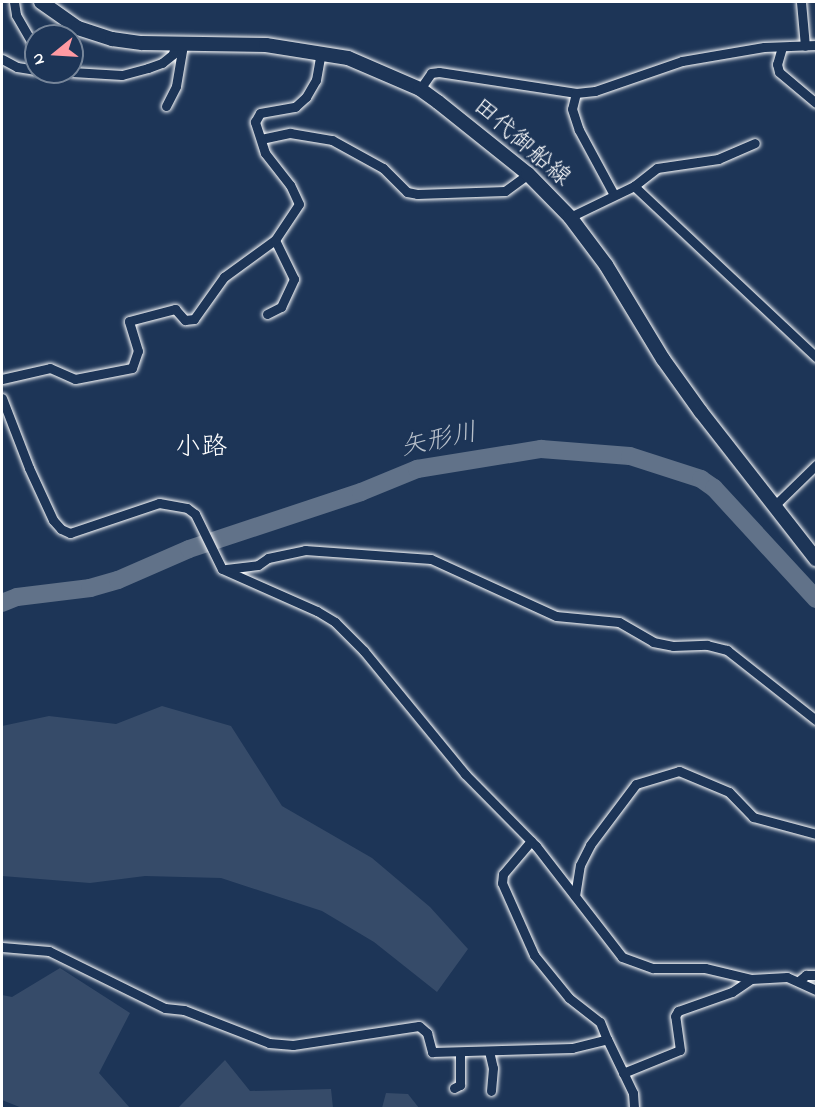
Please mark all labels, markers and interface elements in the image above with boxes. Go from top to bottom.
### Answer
north arrow [24,24,84,84]
text: N [26,50,52,68]
street label: 田代御船線 [466,93,576,193]
water label: 矢形川 [398,419,480,465]
district label: 小路 [175,433,227,465]

